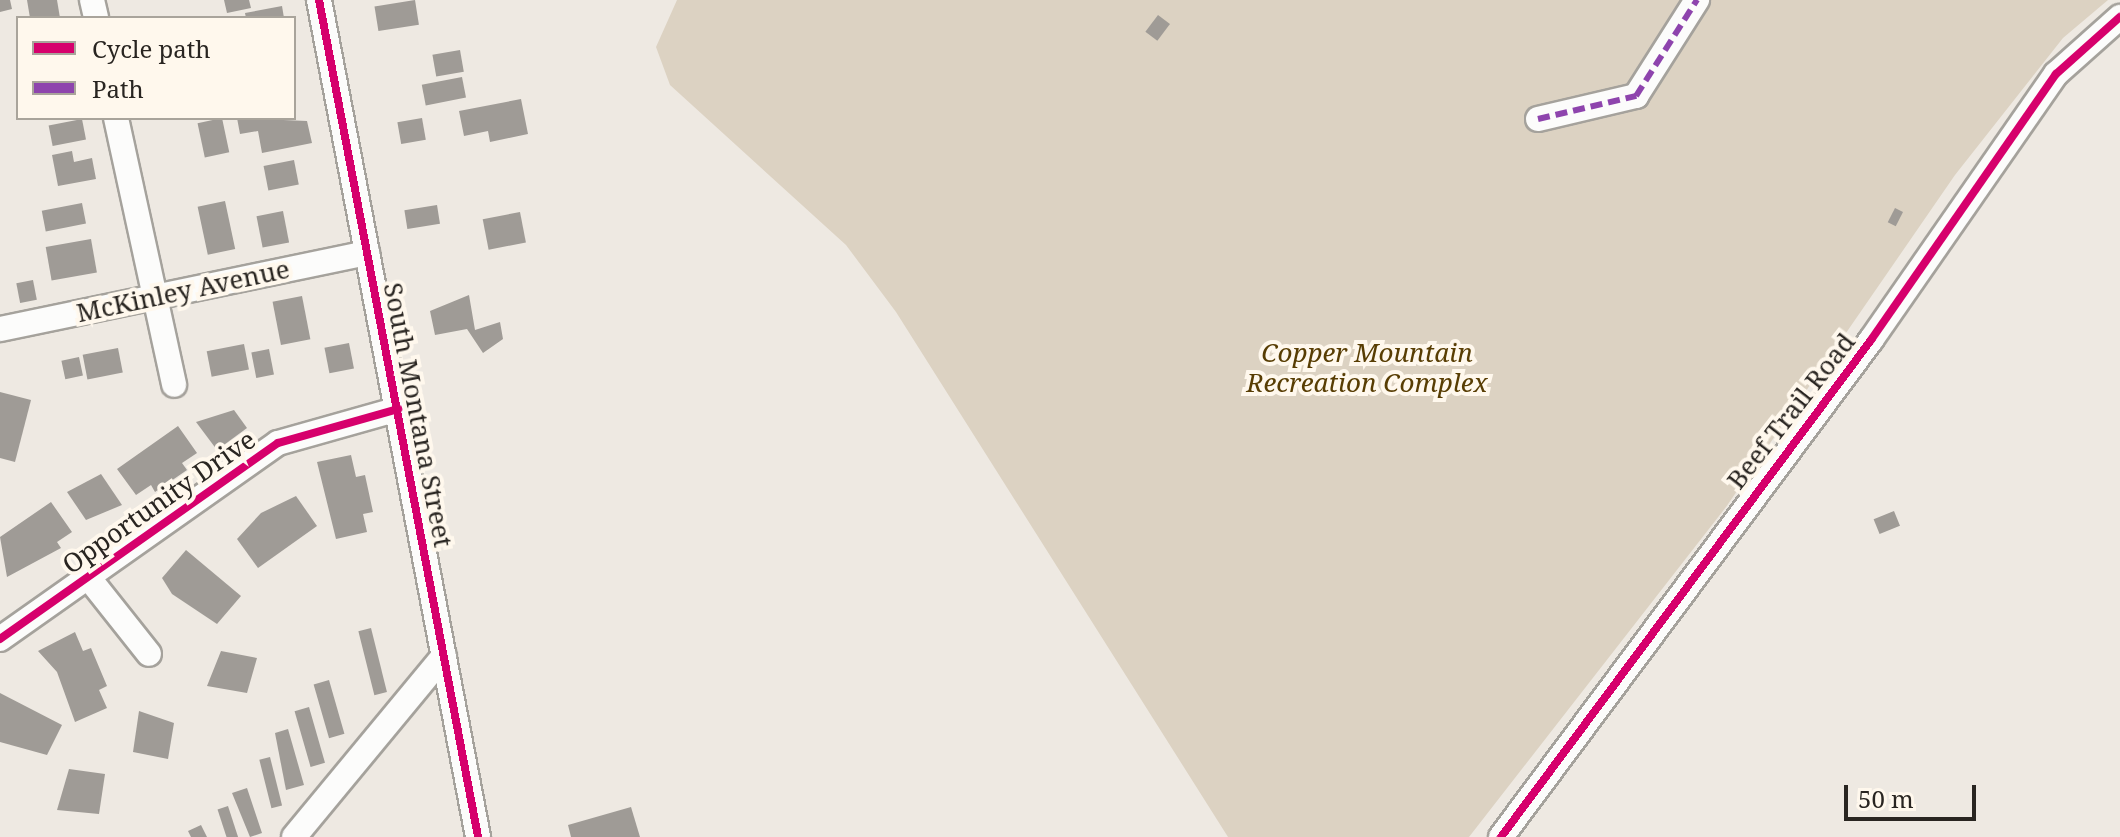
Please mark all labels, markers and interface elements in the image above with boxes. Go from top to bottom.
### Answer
legend [16,16,296,120]
text: Cycle path [92,32,211,65]
text: Path [92,72,144,105]
street label: McKinley Avenue [74,253,292,329]
street label: South Montana Street [377,280,459,550]
street label: Beef Trail Road [1720,327,1862,495]
park label: Copper Mountain Recreation Complex [1246,337,1488,398]
street label: Opportunity Drive [57,424,261,580]
scale bar [1848,769,1980,819]
text: 50 m [1858,782,1914,815]

